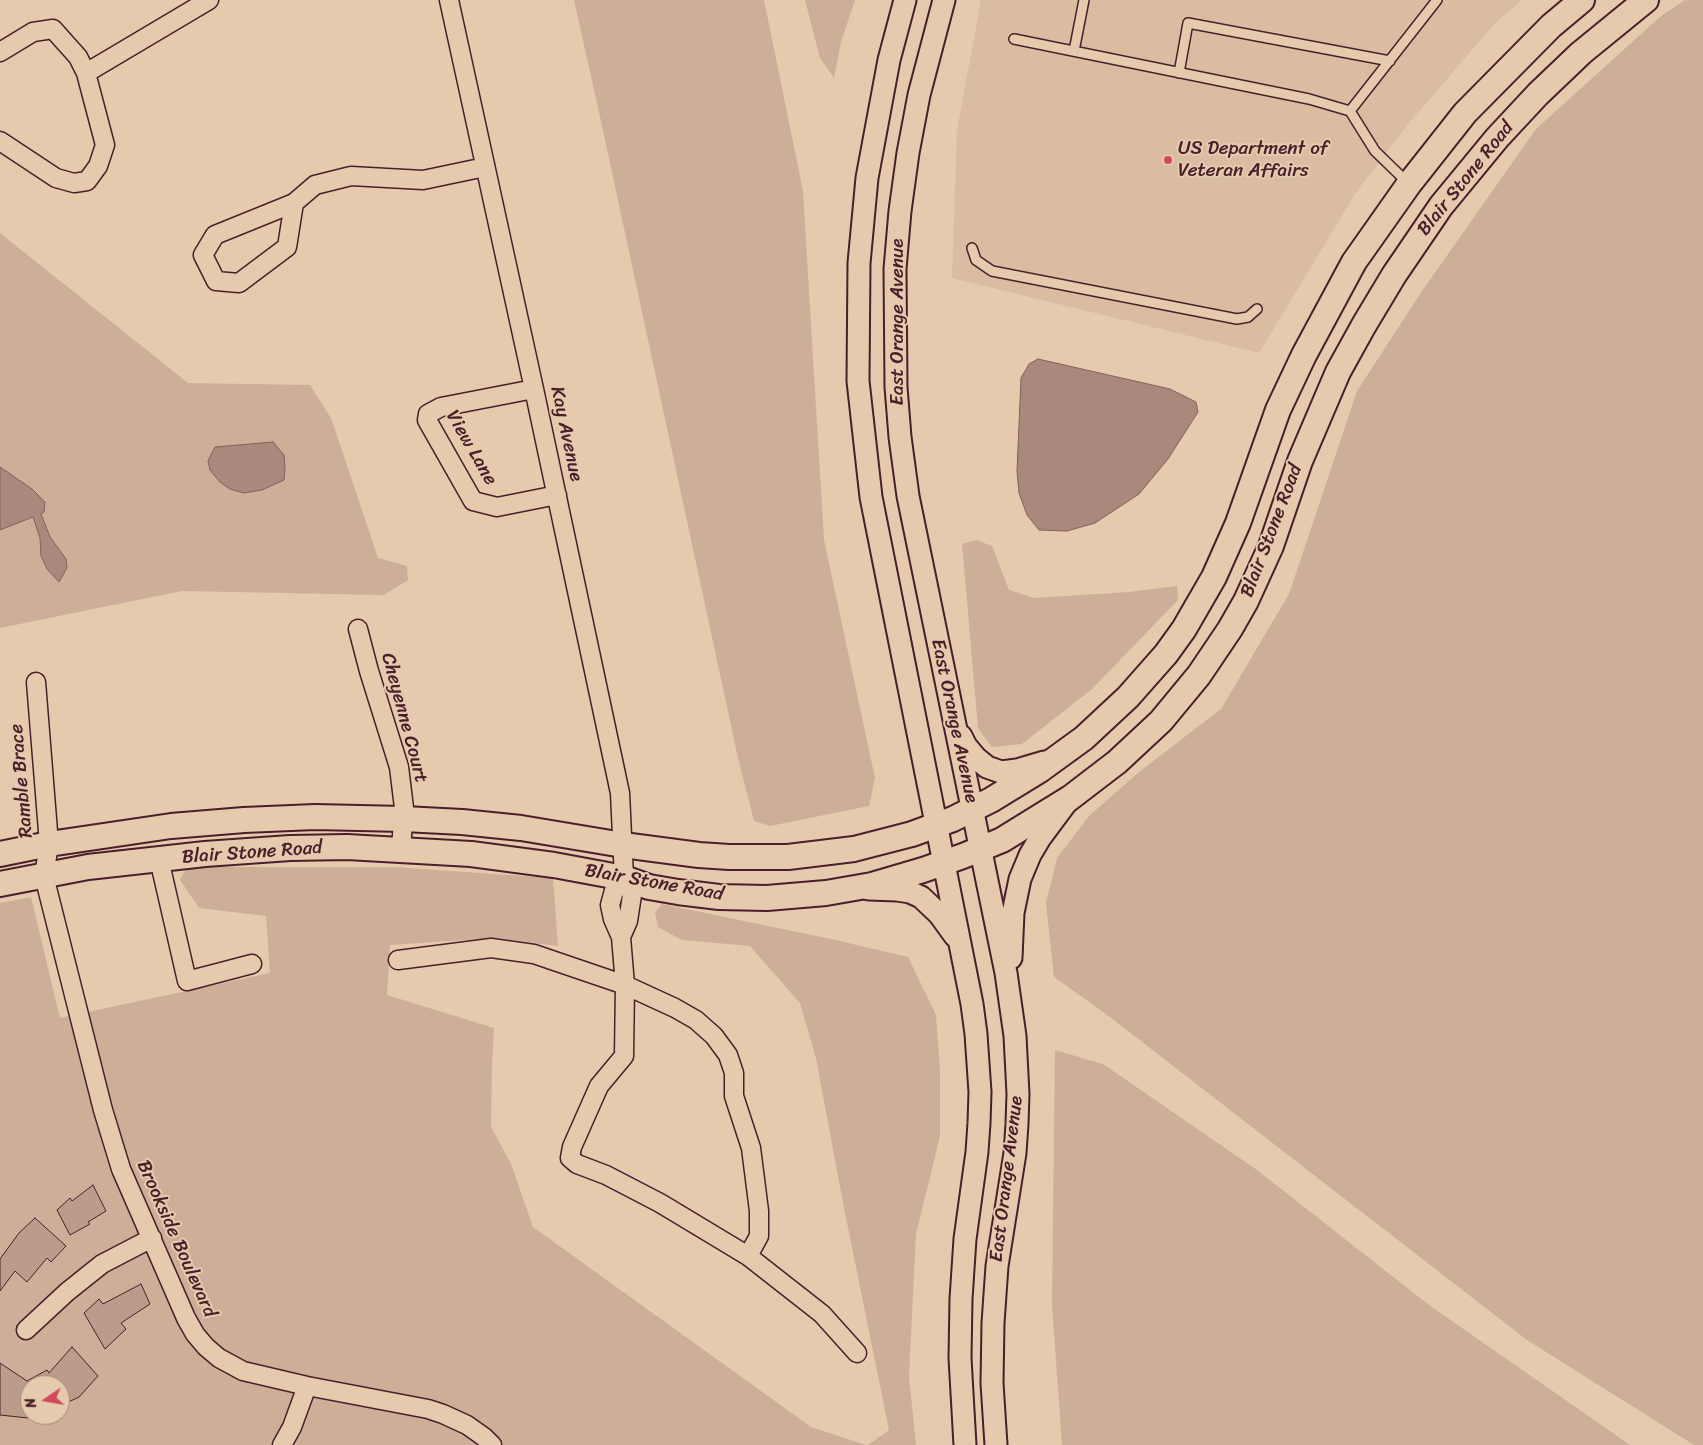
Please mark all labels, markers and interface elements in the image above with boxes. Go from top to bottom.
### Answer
street label: Blair Stone Road [1413,117,1519,241]
place label: US Department of Veteran Affairs [1178,138,1328,182]
marker: US Department of Veteran Affairs [1162,154,1174,166]
street label: East Orange Avenue [887,239,909,405]
street label: Kay Avenue [545,384,587,484]
street label: View Lane [440,406,502,490]
street label: Blair Stone Road [1236,461,1308,601]
street label: East Orange Avenue [925,637,983,805]
street label: Cheyenne Court [376,651,432,785]
street label: Ramble Brace [6,723,38,839]
street label: Blair Stone Road [181,837,323,869]
street label: Blair Stone Road [583,860,725,906]
street label: East Orange Avenue [986,1095,1028,1263]
street label: Brookside Boulevard [131,1157,221,1321]
north arrow [20,1375,70,1425]
text: N [18,1396,44,1410]

